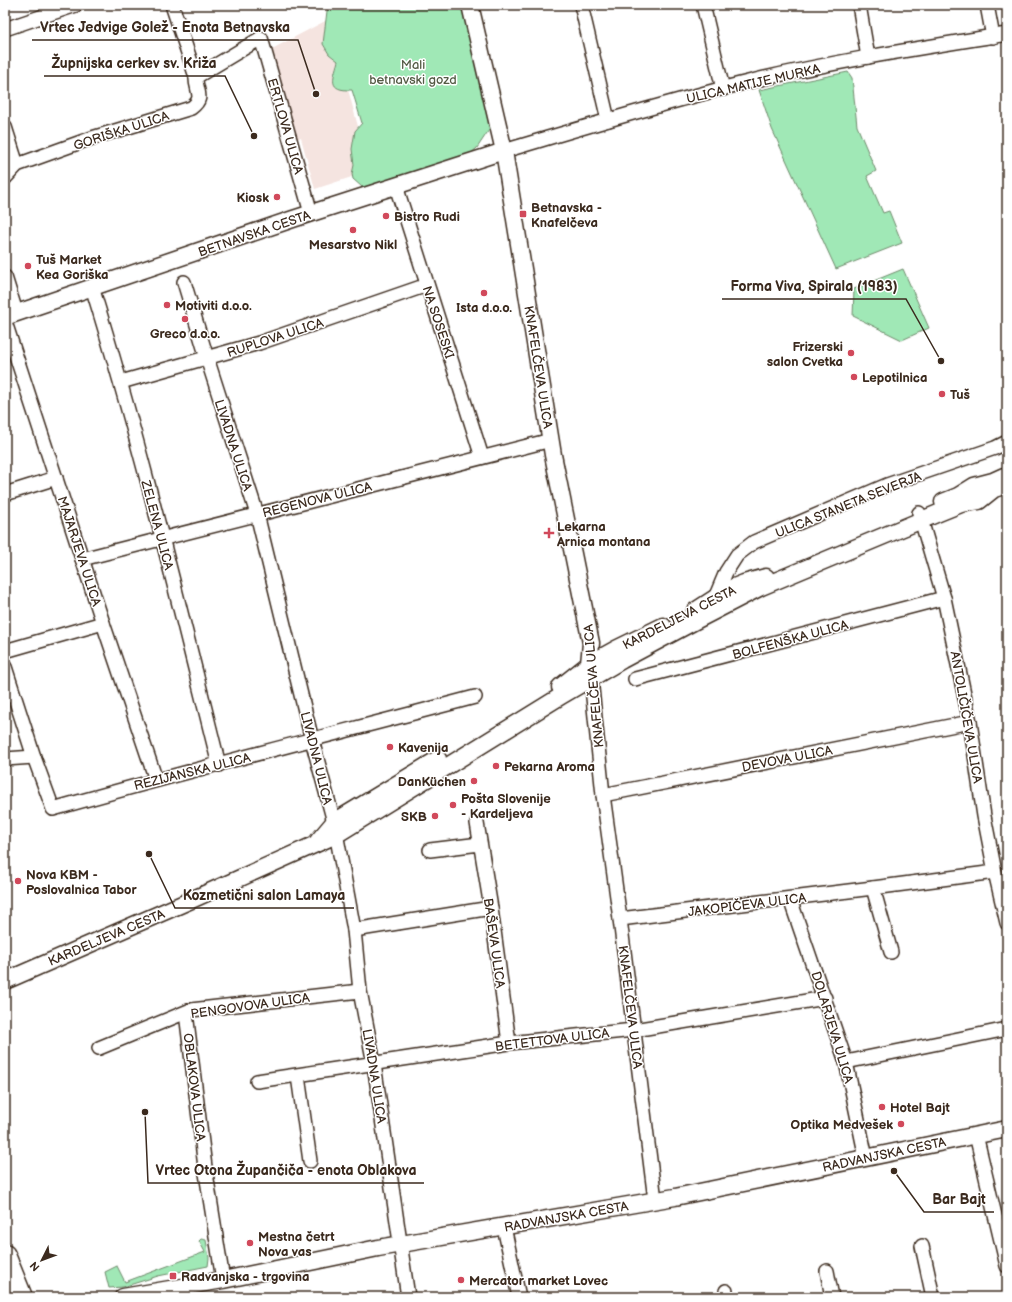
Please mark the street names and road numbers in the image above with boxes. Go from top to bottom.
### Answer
street label: ULICA MATIJE MURKA [685,61,822,107]
street label: ERTLOVA ULICA [264,76,306,176]
street label: GORIŠKA ULICA [71,108,171,154]
street label: BETNAVSKA CESTA [196,207,313,261]
street label: NA SOSESKI [419,284,457,361]
street label: KNAFELČEVA ULICA [520,305,557,430]
street label: RUPLOVA ULICA [225,315,326,361]
street label: LIVADNA ULICA [211,397,255,493]
street label: ULICA STANETA SEVERJA [773,468,924,542]
street label: ZELENA ULICA [137,478,177,572]
street label: REGENOVA ULICA [261,479,374,521]
street label: MAJARJEVA ULICA [54,494,104,608]
street label: KARDELJEVA CESTA [620,582,739,653]
street label: BOLFENŠKA ULICA [731,617,850,663]
street label: KNAFELČEVA ULICA [580,623,607,748]
street label: ANTOLIČIČEVA ULICA [947,650,987,785]
street label: LIVADNA ULICA [297,710,335,806]
street label: DEVOVA ULICA [741,742,834,776]
street label: REZIJANSKA ULICA [132,750,252,794]
street label: JAKOPIČEVA ULICA [687,889,807,920]
street label: BAŠEVA ULICA [480,897,508,989]
street label: KARDELJEVA CESTA [46,906,167,970]
street label: KNAFELČEVA ULICA [615,945,647,1070]
street label: DOLARJEVA ULICA [807,969,857,1085]
street label: PENGOVOVA ULICA [190,990,311,1022]
street label: BETETTOVA ULICA [494,1025,610,1055]
street label: LIVADNA ULICA [359,1028,389,1125]
street label: OBLAKOVA ULICA [179,1032,209,1142]
street label: RADVANJSKA CESTA [821,1134,947,1176]
street label: RADVANJSKA CESTA [503,1198,630,1236]

